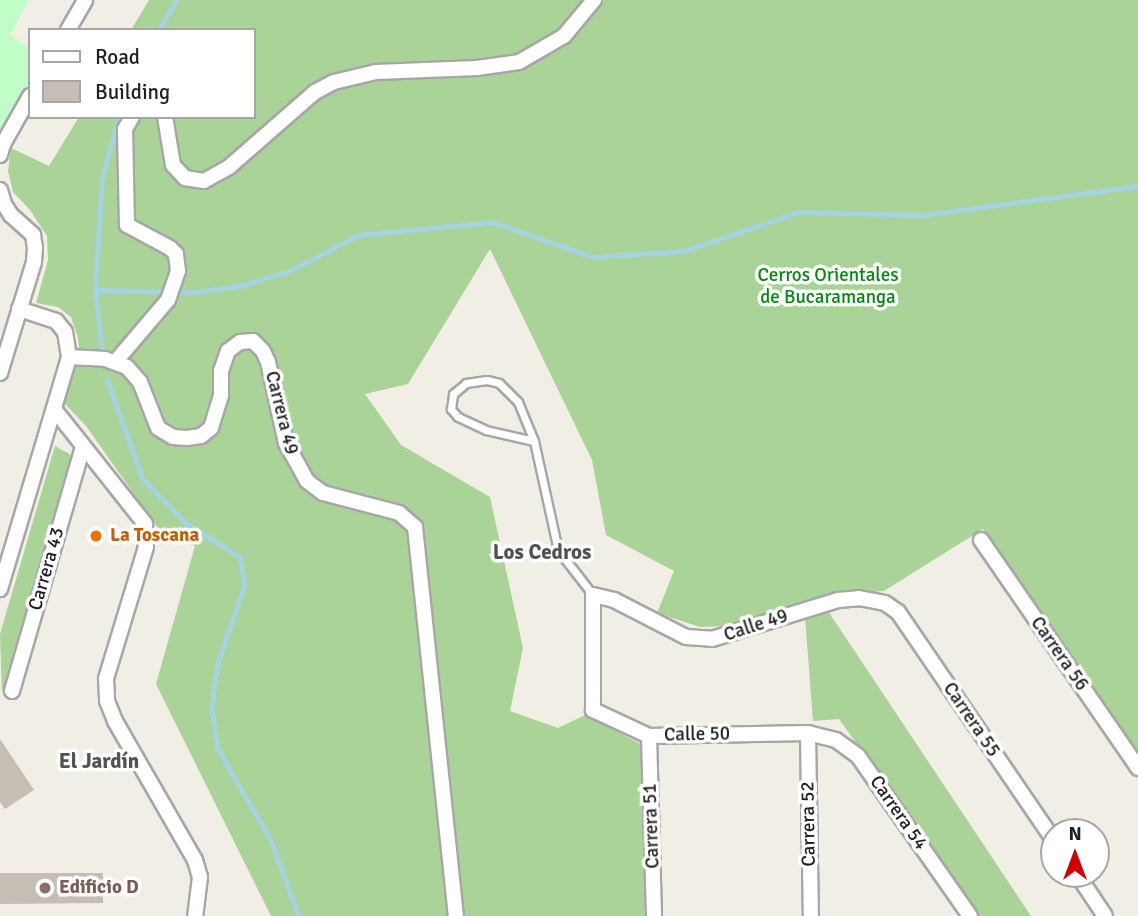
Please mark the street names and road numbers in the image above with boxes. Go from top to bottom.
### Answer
street label: Carrera 49 [260,369,302,457]
street label: Carrera 43 [24,525,70,613]
street label: Calle 49 [721,605,791,647]
street label: Carrera 56 [1025,613,1093,695]
street label: Carrera 55 [938,678,1004,762]
street label: Calle 50 [664,723,730,747]
street label: Carrera 54 [864,772,932,854]
street label: Carrera 52 [797,781,821,867]
street label: Carrera 51 [639,783,665,869]

